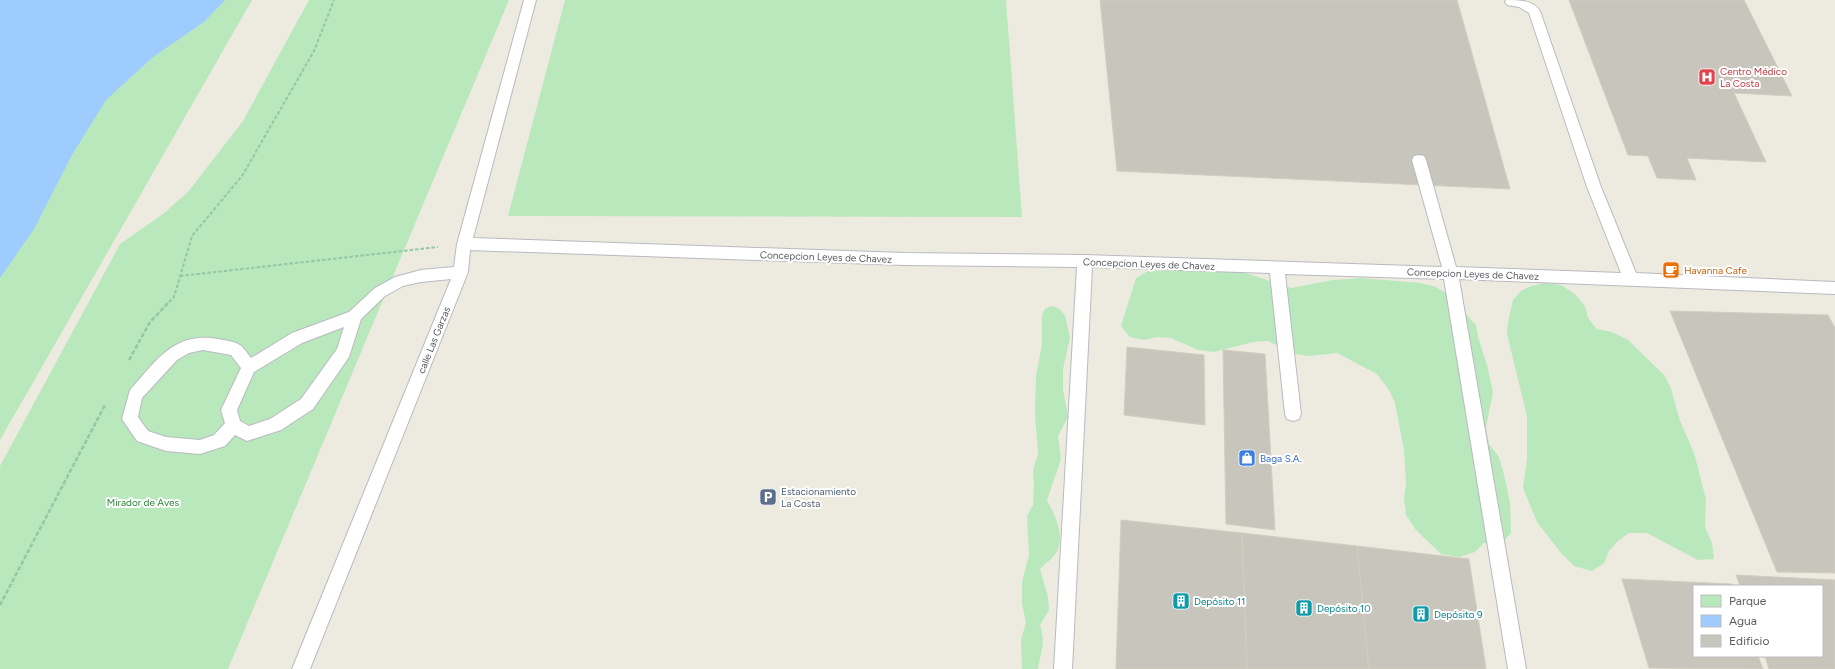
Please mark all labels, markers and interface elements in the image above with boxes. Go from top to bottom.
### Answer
place label: Centro Médico La Costa [1720,65,1787,90]
hospital icon: Centro Médico La Costa [1697,67,1717,87]
street label: Concepcion Leyes de Chavez [760,248,892,266]
street label: Concepcion Leyes de Chavez [1083,255,1215,273]
cafe icon: Havanna Cafe [1661,260,1681,280]
place label: Havanna Cafe [1684,264,1747,277]
street label: Concepcion Leyes de Chavez [1407,265,1539,283]
street label: calle Las Garzas [415,304,453,375]
shop icon: Baga S.A. [1237,448,1257,468]
place label: Baga S.A. [1260,452,1302,465]
place label: Estacionamiento La Costa [781,485,856,510]
parking icon: Estacionamiento La Costa [758,487,778,507]
park label: Mirador de Aves [107,496,180,509]
legend [1693,585,1823,657]
building icon: Depósito 11 [1171,591,1191,611]
text: Parque [1729,594,1767,608]
place label: Depósito 11 [1194,595,1245,608]
building icon: Depósito 10 [1294,598,1314,618]
place label: Depósito 10 [1317,602,1371,615]
building icon: Depósito 9 [1411,604,1431,624]
place label: Depósito 9 [1434,608,1483,621]
text: Agua [1729,614,1757,628]
text: Edificio [1729,634,1769,648]

